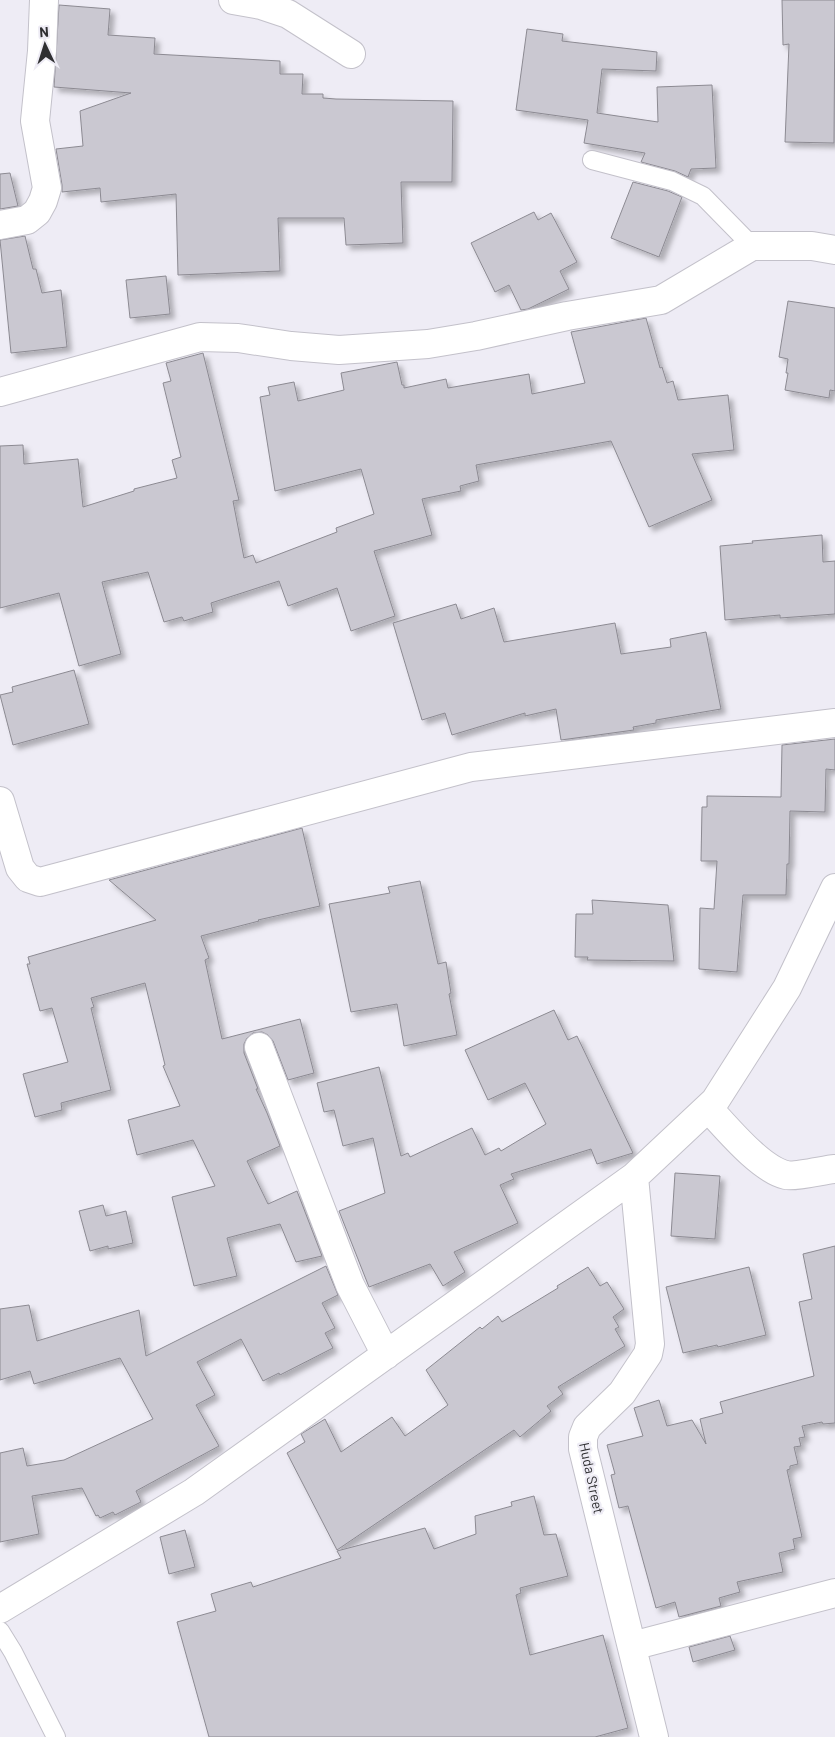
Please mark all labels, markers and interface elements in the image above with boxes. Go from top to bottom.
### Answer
north arrow [20,20,70,70]
text: N [39,23,49,40]
street label: Huda Street [576,1441,608,1515]

